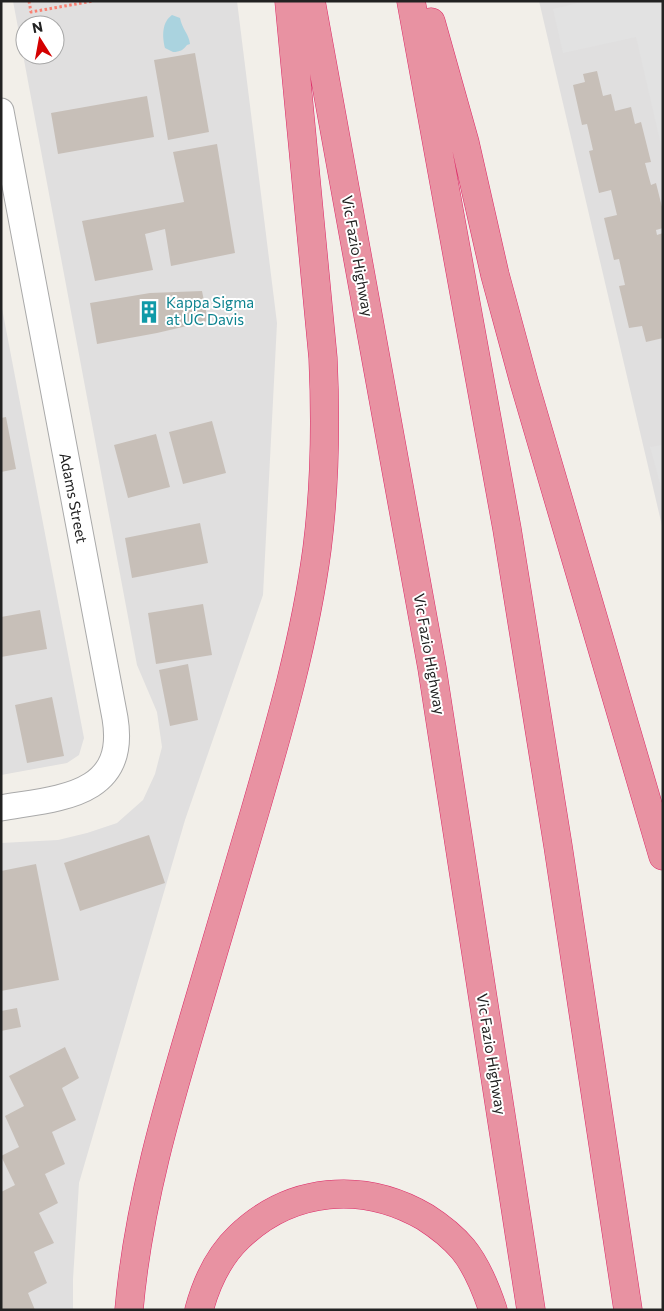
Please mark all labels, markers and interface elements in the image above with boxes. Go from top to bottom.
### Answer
north arrow [15,15,65,65]
text: N [31,17,44,36]
street label: Vic Fazio Highway [338,194,378,318]
place label: Kappa Sigma at UC Davis [166,293,254,328]
building icon: Kappa Sigma at UC Davis [136,299,162,325]
street label: Adams Street [56,451,92,545]
street label: Vic Fazio Highway [410,592,450,716]
street label: Vic Fazio Highway [474,992,511,1116]

